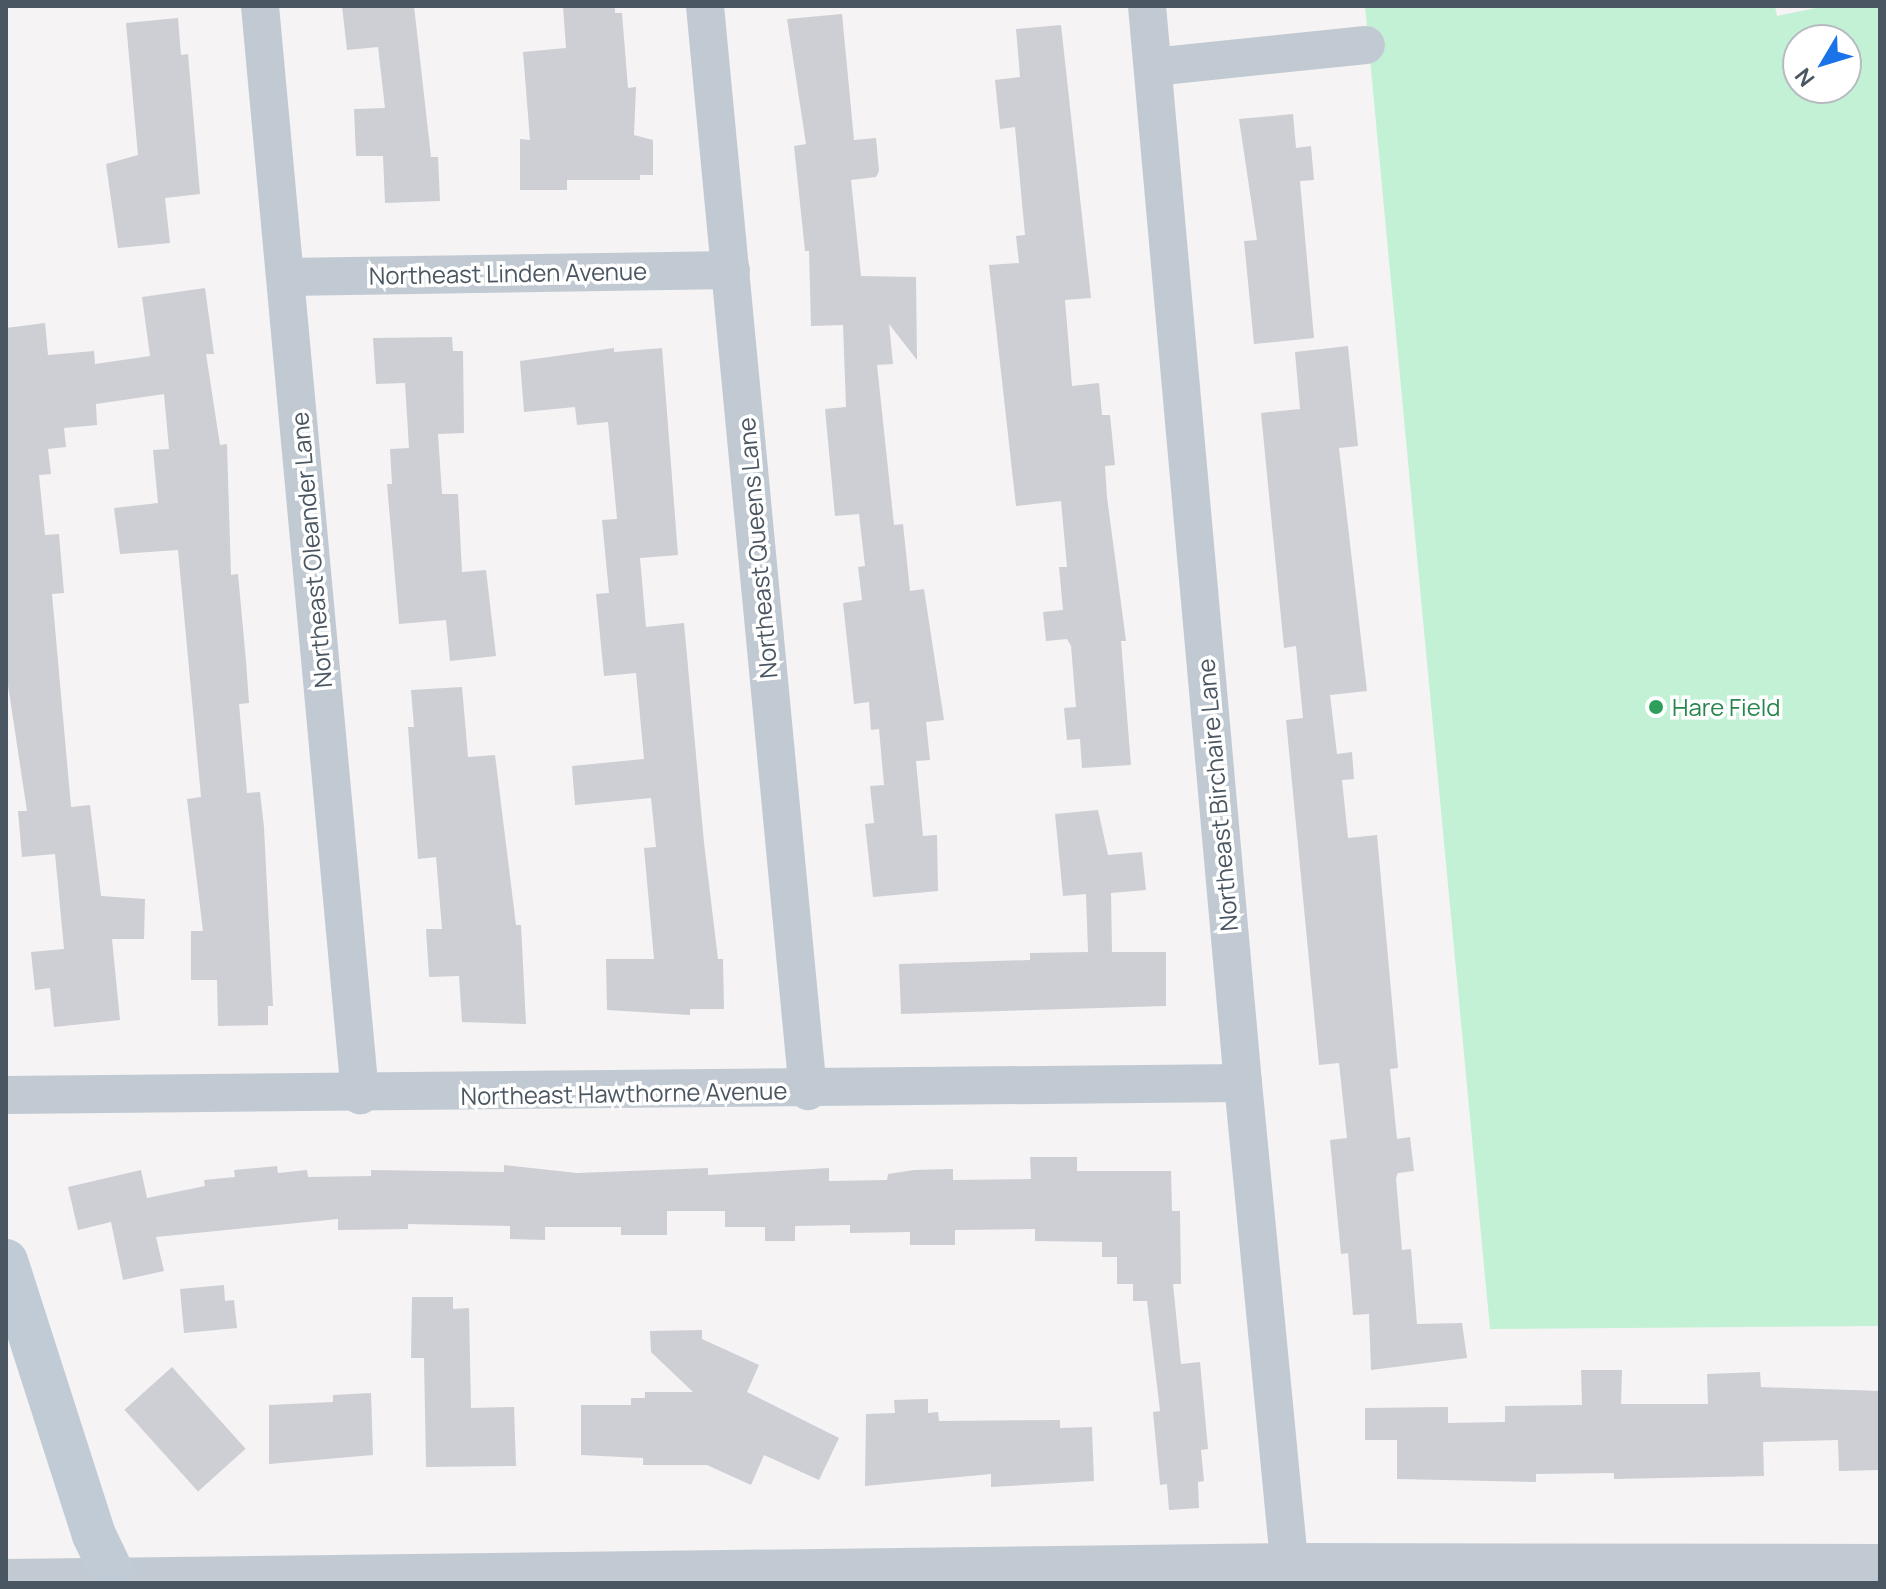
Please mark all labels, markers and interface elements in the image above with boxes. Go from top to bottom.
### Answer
north arrow [1782,24,1862,104]
text: N [1788,62,1821,93]
street label: Northeast Linden Avenue [369,256,647,290]
street label: Northeast Oleander Lane [285,411,337,689]
street label: Northeast Queens Lane [731,416,783,680]
street label: Northeast Birchaire Lane [1191,658,1243,932]
place label: Hare Field [1672,693,1781,721]
marker: Hare Field [1647,698,1665,716]
street label: Northeast Hawthorne Avenue [460,1076,788,1110]

